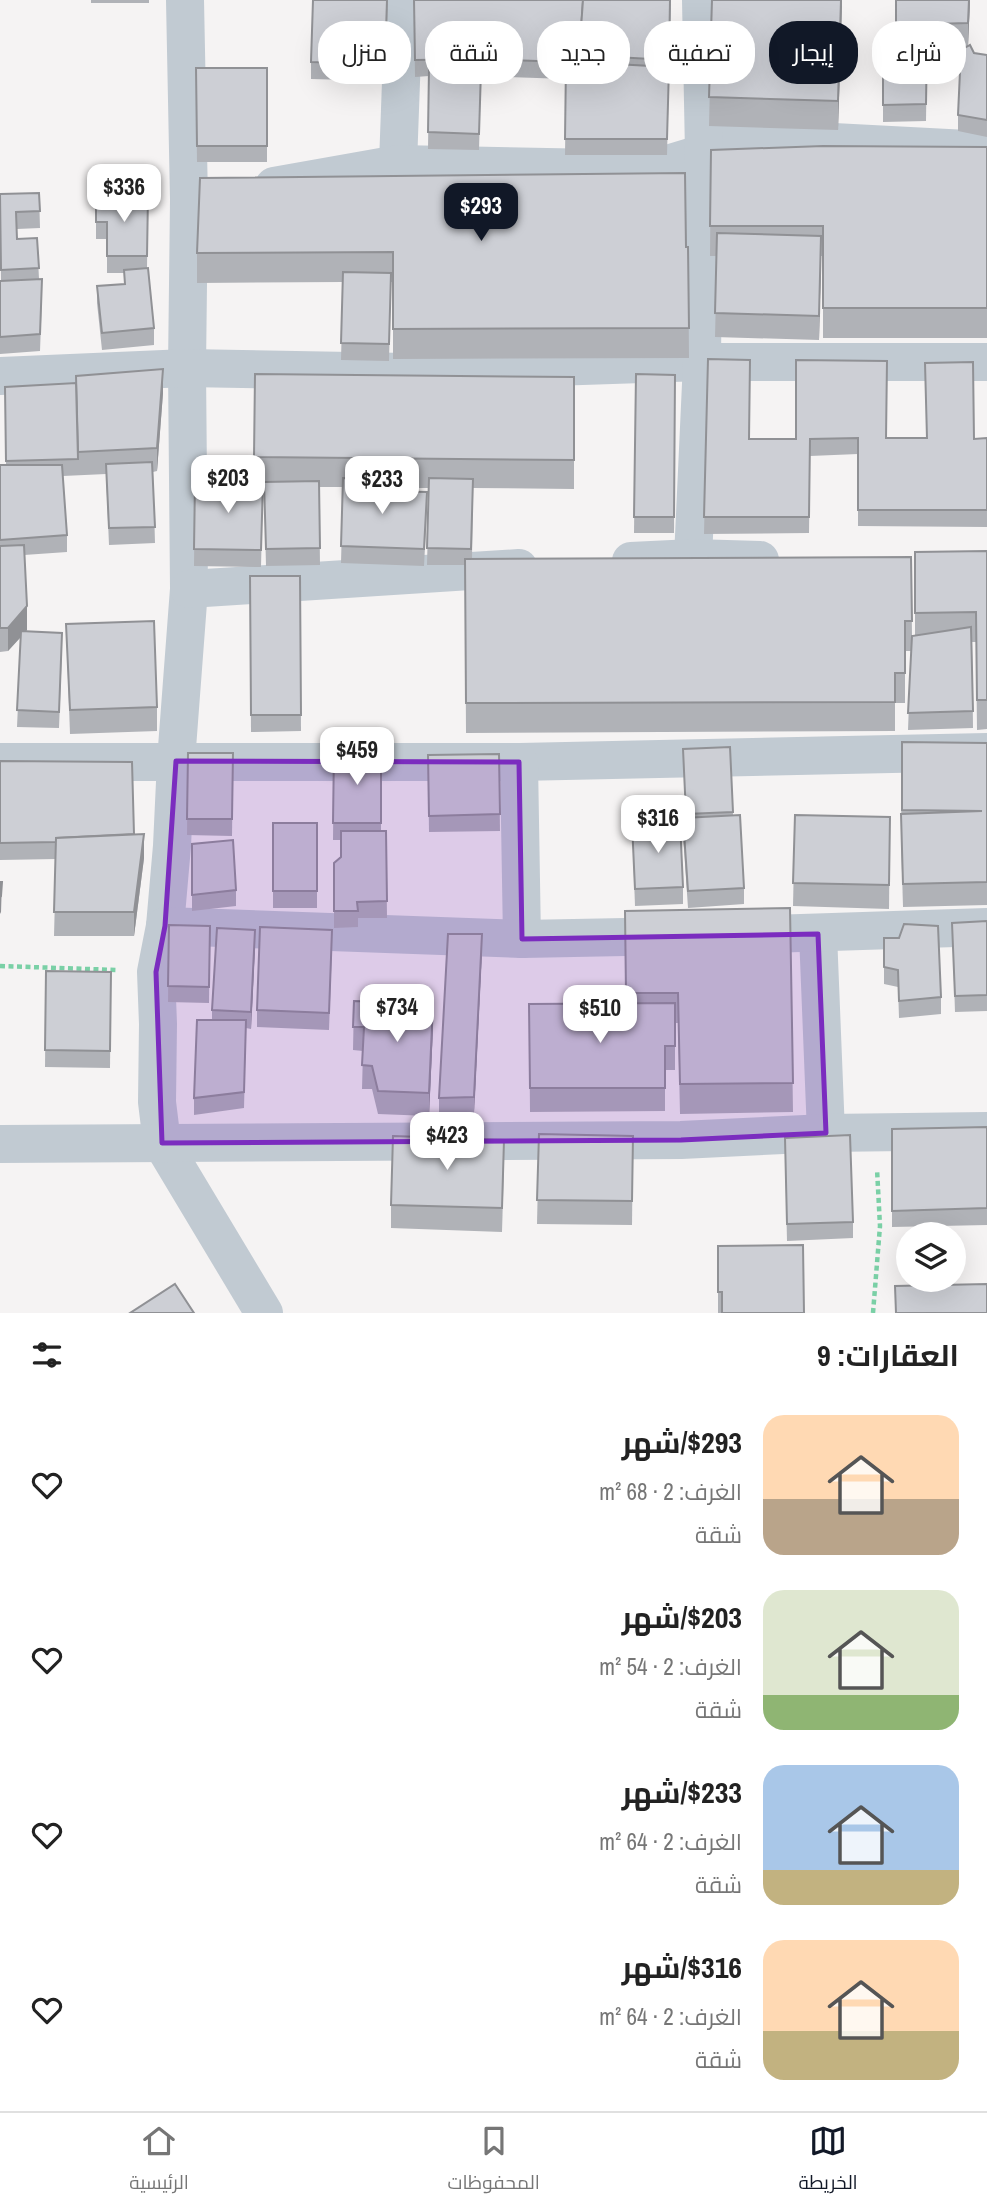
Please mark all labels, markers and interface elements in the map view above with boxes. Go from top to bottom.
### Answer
chip: منزل [318,21,411,84]
chip: شقة [425,21,523,84]
chip: جديد [537,21,630,84]
chip: تصفية [644,21,755,84]
chip: إيجار [769,21,858,84]
chip: شراء [872,21,966,84]
pin: $336 [83,164,165,224]
text: $336 [103,171,145,202]
pin: $293 [440,184,522,243]
text: $293 [460,190,502,221]
pin: $203 [187,456,269,515]
pin: $233 [341,456,423,516]
text: $203 [207,462,249,493]
text: $233 [361,463,403,494]
pin: $459 [316,728,398,787]
text: $459 [336,734,378,765]
pin: $316 [617,796,699,855]
text: $316 [637,802,679,833]
pin: $734 [356,984,438,1044]
pin: $510 [559,986,641,1045]
text: $734 [376,991,418,1022]
text: $510 [579,992,621,1023]
pin: $423 [406,1112,488,1172]
text: $423 [426,1119,468,1150]
map controls [896,1222,966,1292]
button: layers [896,1222,966,1292]
text: العقارات: 9 [817,1335,959,1375]
icon: filters [28,1336,66,1374]
text: $293/شهر [622,1422,742,1462]
icon: home [819,1443,903,1527]
icon: heart [28,1466,66,1504]
text: الغرف: 2 · 68 m² [599,1476,742,1507]
text: شقة [695,1519,742,1550]
text: $203/شهر [622,1597,742,1637]
icon: home [819,1618,903,1702]
icon: heart [28,1641,66,1679]
text: الغرف: 2 · 54 m² [599,1651,742,1682]
text: شقة [695,1694,742,1725]
text: $233/شهر [622,1772,742,1812]
icon: home [819,1793,903,1877]
icon: heart [28,1816,66,1854]
text: الغرف: 2 · 64 m² [599,1826,742,1857]
text: شقة [695,1869,742,1900]
text: $316/شهر [622,1947,742,1987]
icon: home [819,1968,903,2052]
icon: heart [28,1991,66,2029]
text: الغرف: 2 · 64 m² [599,2001,742,2032]
text: شقة [695,2044,742,2075]
tab: الرئيسية [129,2122,189,2200]
tab: المحفوظات [447,2122,540,2200]
tab: الخريطة [798,2122,858,2200]

